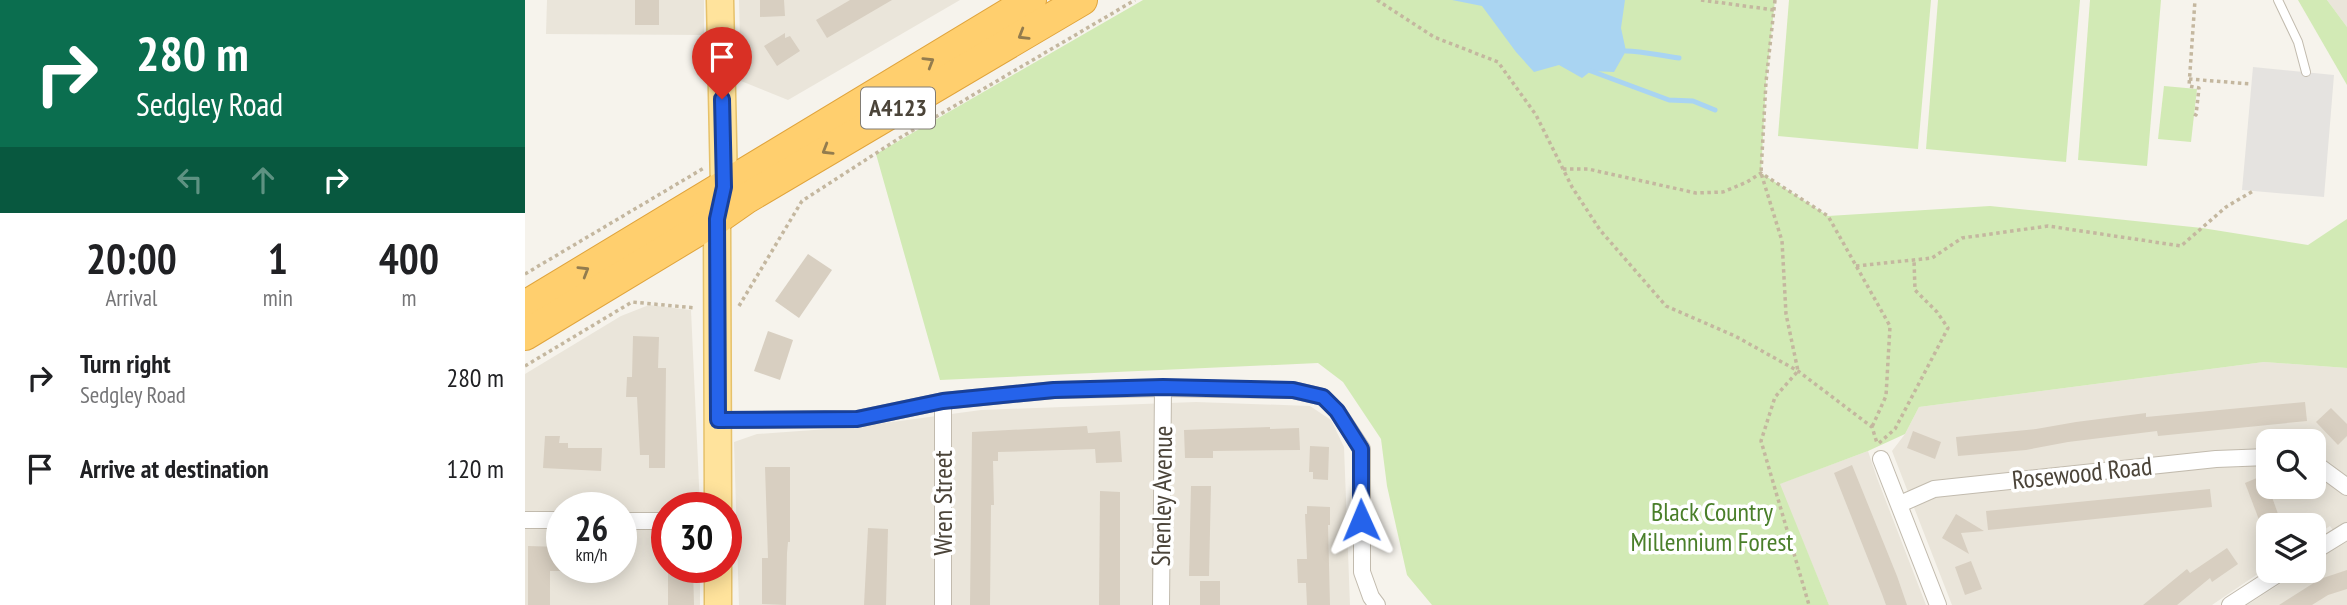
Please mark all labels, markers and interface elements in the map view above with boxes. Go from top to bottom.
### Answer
text: 280 m [136,21,249,85]
one-way arrow [1017,26,1030,39]
pin [692,27,752,99]
icon: right [21,28,112,119]
icon: arrive [703,38,741,76]
one-way arrow [922,57,935,70]
text: Sedgley Road [136,83,283,125]
road number: A4123 [861,88,935,128]
one-way arrow [822,142,834,155]
icon: left [171,161,209,199]
icon: ahead [244,161,282,199]
icon: right [317,161,355,199]
text: 20:00 [86,231,177,286]
text: 1 [268,231,288,286]
text: 400 [379,231,439,286]
one-way arrow [576,266,589,279]
text: Arrival [105,283,157,312]
text: min [263,283,293,312]
text: m [401,283,416,312]
text: Turn right [80,347,171,380]
icon: right [21,359,59,397]
text: 280 m [446,361,504,394]
text: Sedgley Road [80,380,186,409]
street label: Shenley Avenue [1144,425,1179,567]
map controls [2256,429,2326,583]
button: search [2256,429,2326,499]
street label: Rosewood Road [2010,449,2154,496]
icon: arrive [21,450,59,488]
street label: Wren Street [926,450,959,556]
text: Arrive at destination [80,452,269,485]
text: 120 m [446,452,504,485]
position arrow [1324,483,1398,557]
speed limit sign: 30 [651,492,742,583]
park label: Black Country Millennium Forest [1630,495,1794,558]
text: 26 [575,505,608,551]
button: layers [2256,513,2326,583]
text: km/h [576,543,607,566]

